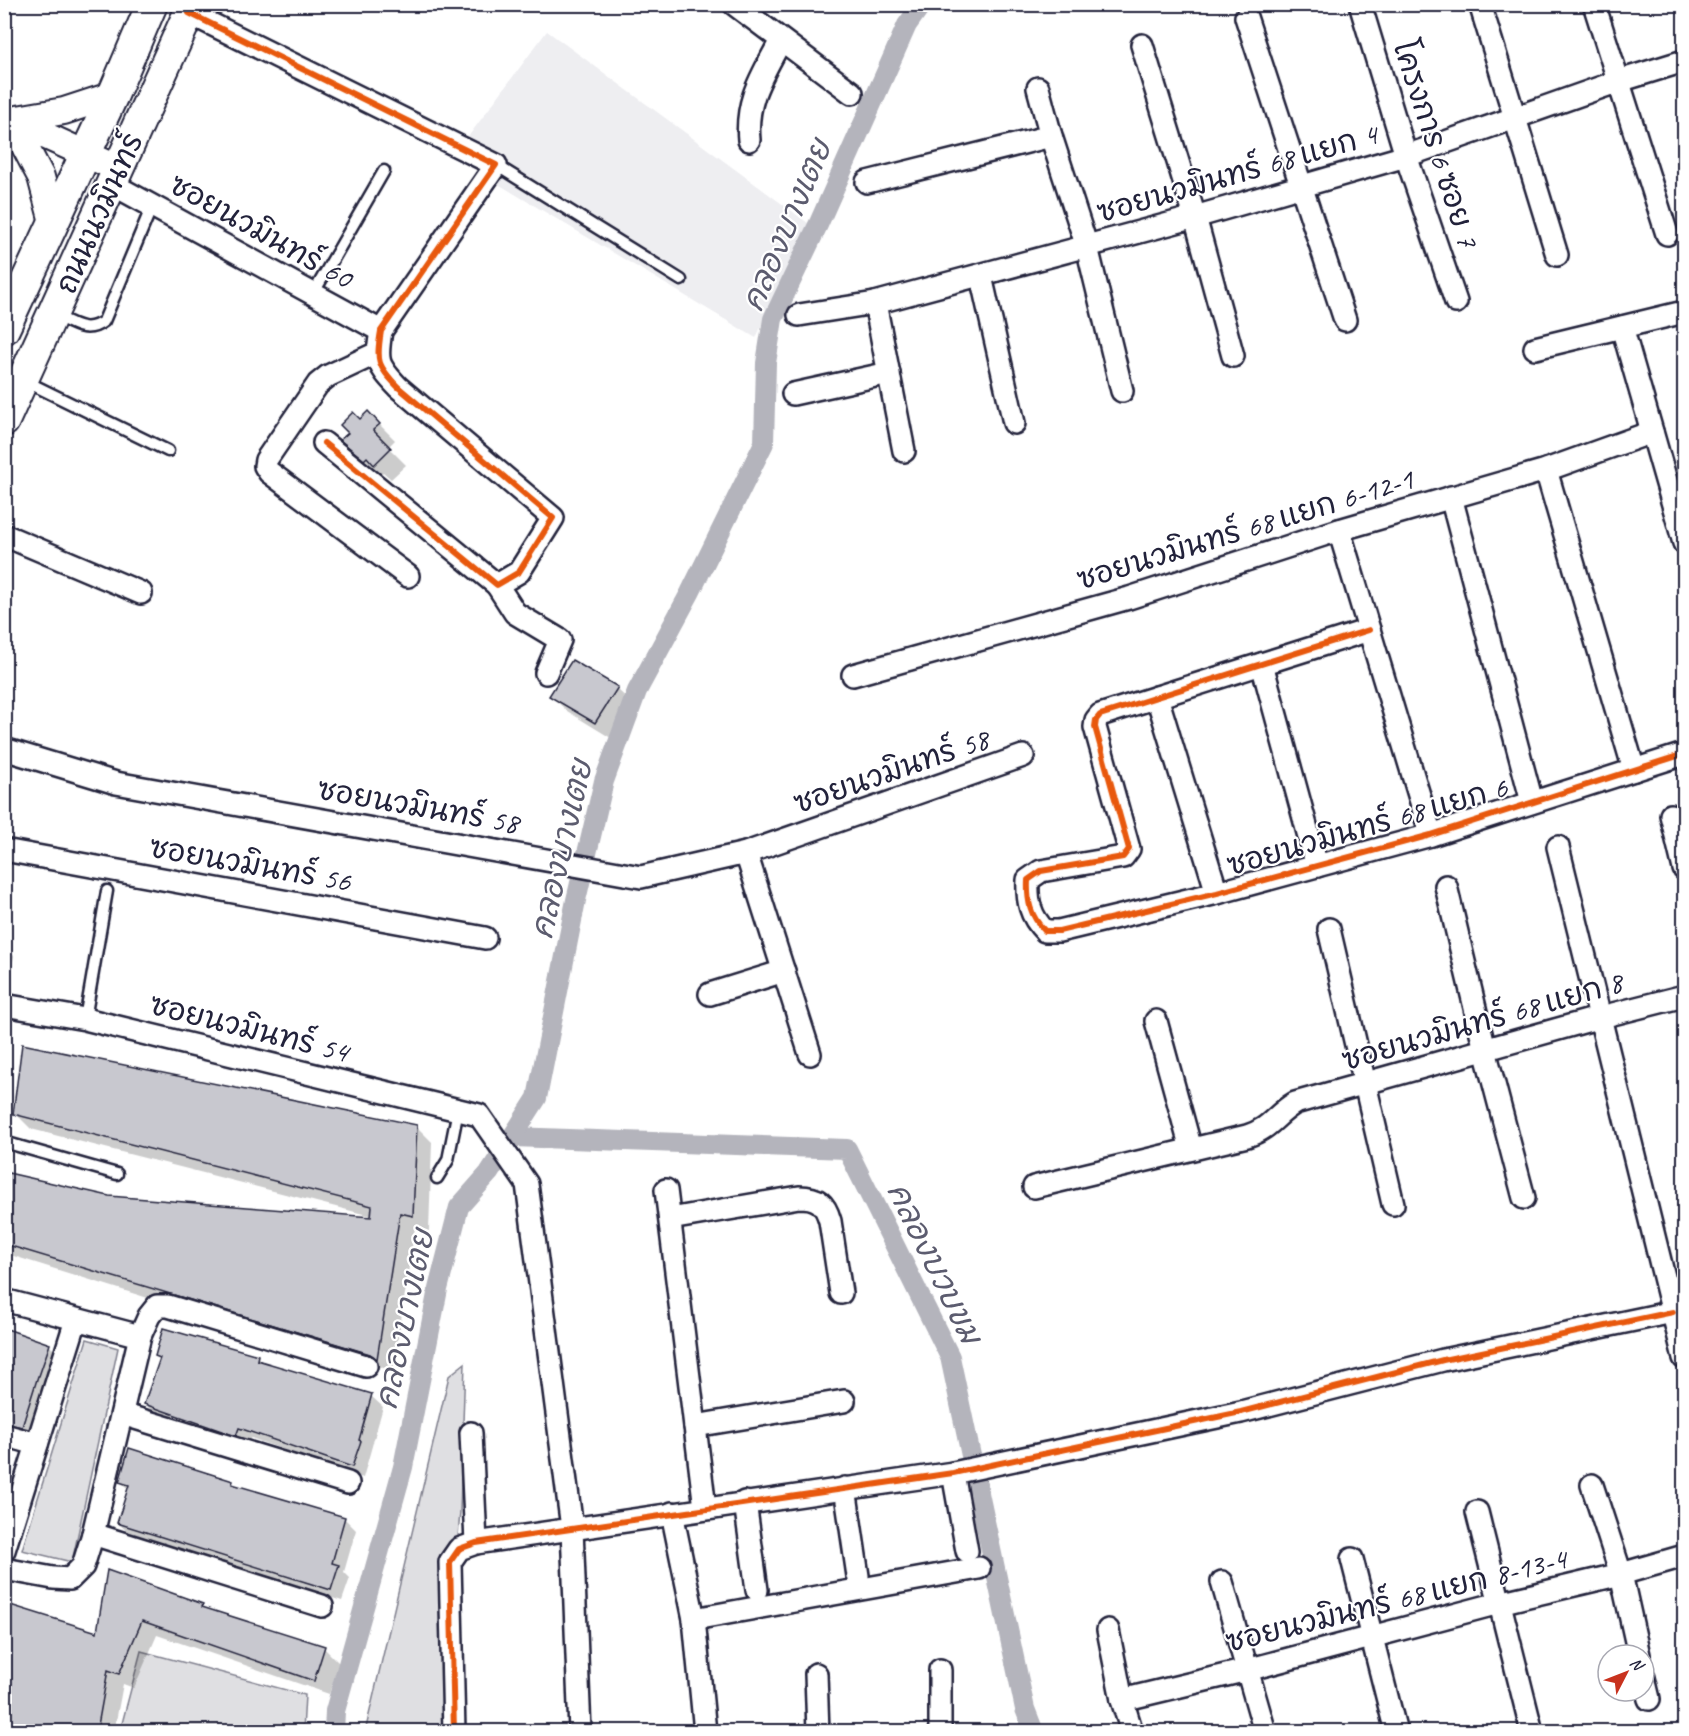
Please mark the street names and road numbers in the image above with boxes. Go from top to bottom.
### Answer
street label: โครงการ 6 ซอย 7 [1385,36,1489,254]
street label: ซอยนวมินทร์ 68 แยก 4 [1092,113,1384,231]
street label: ถนนนวมินทร์ [46,126,151,299]
street label: ซอยนวมินทร์ 60 [163,164,362,298]
street label: ซอยนวมินทร์ 68 แยก 6-12-1 [1072,458,1419,598]
street label: ซอยนวมินทร์ 58 [788,718,996,822]
street label: ซอยนวมินทร์ 68 แยก 6 [1222,766,1513,884]
street label: ซอยนวมินทร์ 58 [315,769,524,843]
street label: ซอยนวมินทร์ 56 [147,827,355,901]
street label: ซอยนวมินทร์ 68 แยก 8 [1337,961,1629,1079]
street label: ซอยนวมินทร์ 54 [146,984,355,1072]
street label: ซอยนวมินทร์ 68 แยก 8-13-4 [1222,1538,1573,1661]

